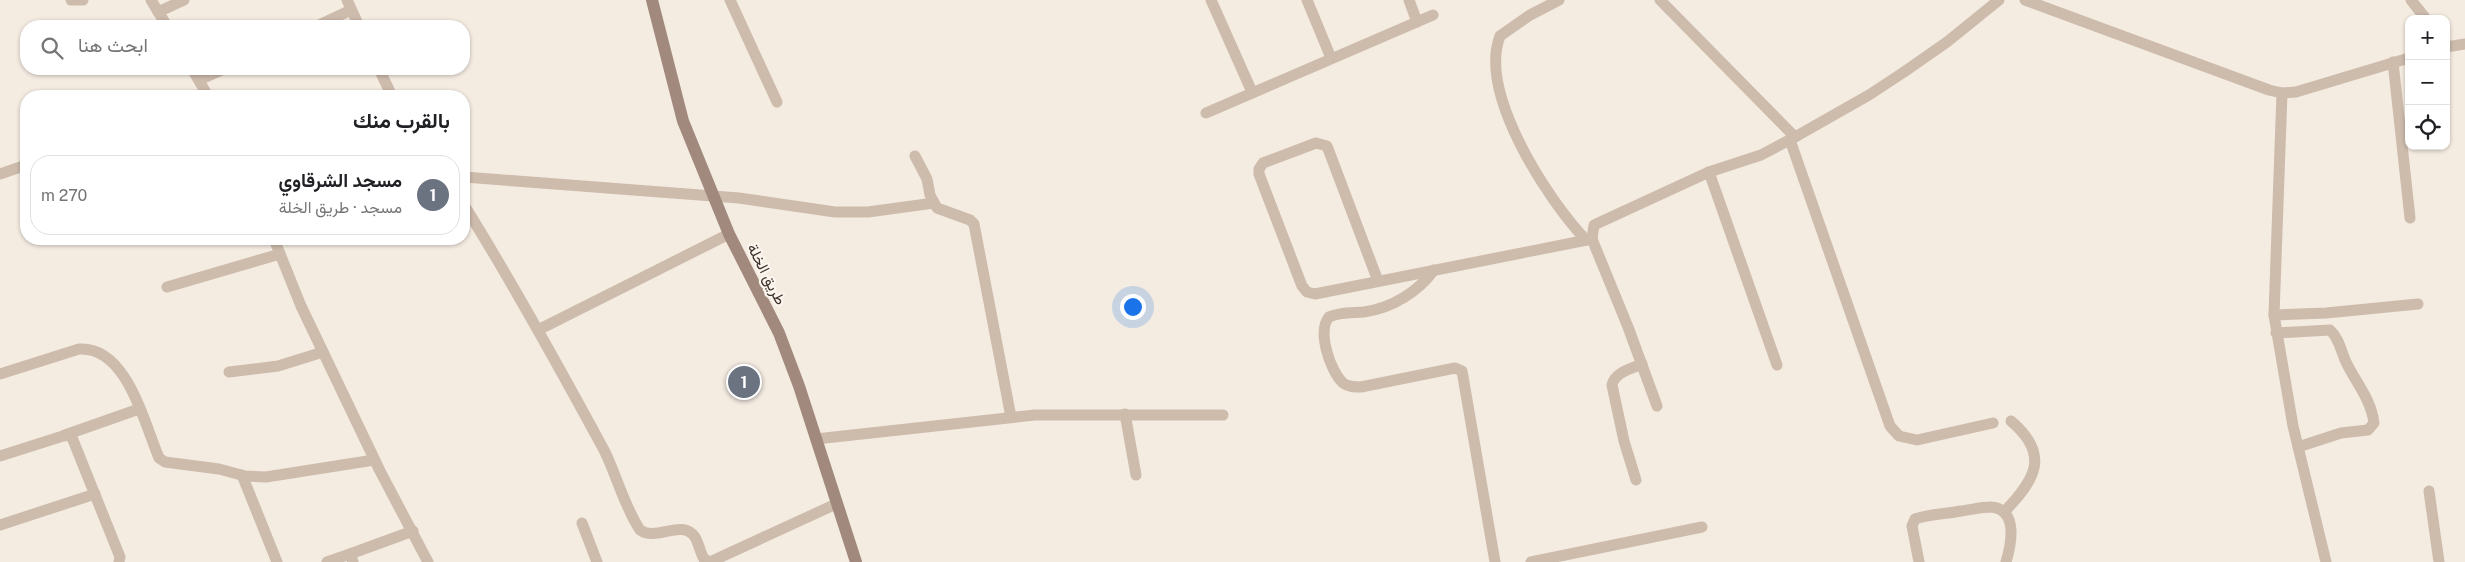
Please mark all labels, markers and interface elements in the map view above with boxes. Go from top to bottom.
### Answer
map controls [2405,15,2450,150]
button: + [2405,15,2450,60]
search box [20,20,470,75]
icon: search [38,34,66,62]
text: ابحث هنا [78,34,148,56]
button: − [2405,60,2450,105]
button: locate [2405,105,2450,150]
text: بالقرب منك [353,108,450,133]
text: مسجد الشرقاوي [279,169,402,191]
text: 270 m [41,186,87,205]
text: 1 [430,186,436,205]
text: مسجد · طريق الخلة [279,198,402,217]
street label: طريق الخلة [743,241,790,308]
your location [1120,294,1146,320]
pin: 1 [728,363,760,401]

